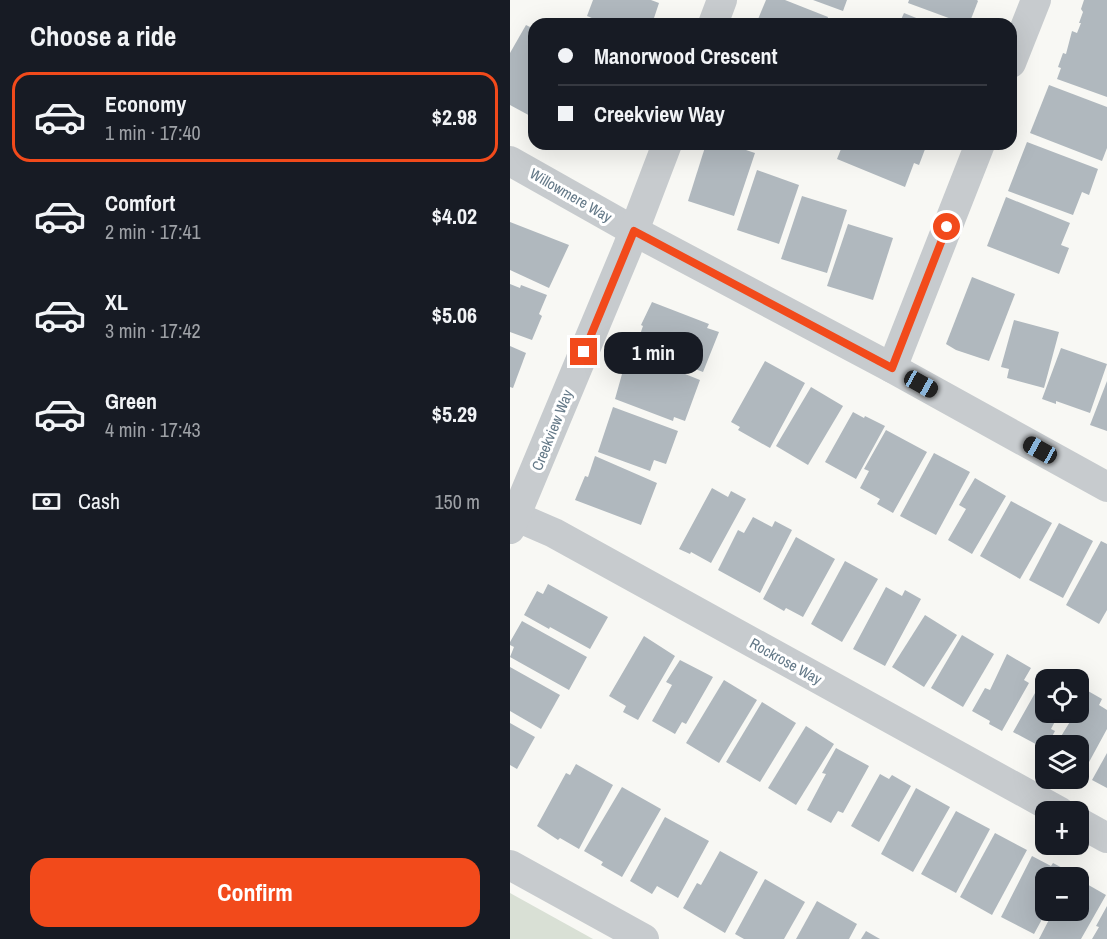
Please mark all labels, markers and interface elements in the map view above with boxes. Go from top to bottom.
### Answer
text: Choose a ride [30,18,176,54]
text: Manorwood Crescent [594,41,777,71]
text: Economy [105,89,186,119]
icon: car [33,90,87,144]
text: Creekview Way [594,99,725,129]
text: $2.98 [432,102,477,132]
text: 1 min · 17:40 [105,119,201,146]
street label: Willowmere Way [526,163,617,227]
text: Comfort [105,188,175,218]
icon: car [33,189,87,243]
text: $4.02 [432,201,477,231]
route start [933,213,960,240]
text: 2 min · 17:41 [105,218,201,245]
text: XL [105,287,128,317]
icon: car [33,288,87,342]
text: $5.06 [432,300,477,330]
text: 3 min · 17:42 [105,317,201,344]
callout: 1 min [605,331,704,373]
route end [570,338,597,365]
text: 1 min [632,339,675,366]
car [901,367,941,401]
text: Green [105,386,157,416]
street label: Creekview Way [526,386,578,474]
icon: car [33,387,87,441]
text: $5.29 [432,399,477,429]
text: 4 min · 17:43 [105,416,201,443]
car [1020,433,1060,467]
icon: cash [30,485,63,518]
text: Cash [78,486,120,516]
text: 150 m [434,488,480,515]
street label: Rockrose Way [746,633,827,690]
map controls [1035,669,1089,921]
button: locate [1035,669,1089,723]
button: layers [1035,735,1089,789]
button: + [1035,801,1089,855]
button: Confirm [30,858,480,927]
button: − [1035,867,1089,921]

